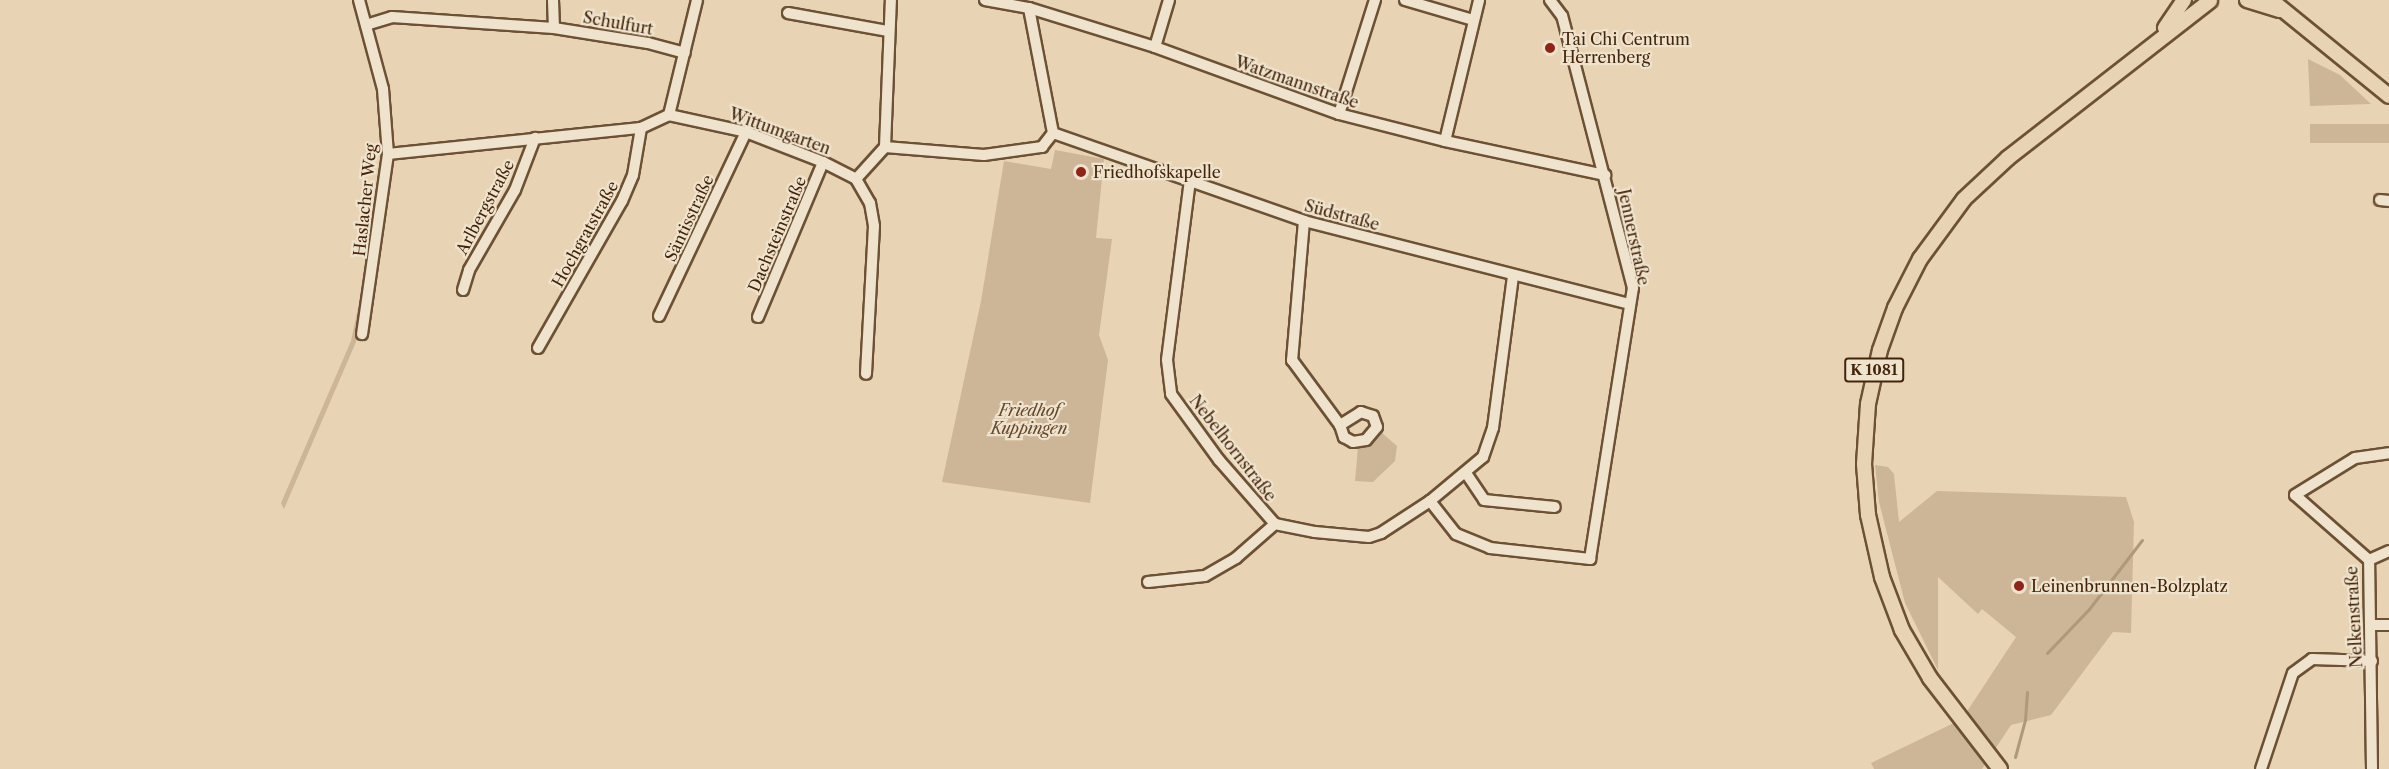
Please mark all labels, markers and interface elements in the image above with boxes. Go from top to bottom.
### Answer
street label: Schulfurt [582,7,654,39]
place label: Tai Chi Centrum Herrenberg [1562,29,1690,67]
marker: Tai Chi Centrum Herrenberg [1543,41,1557,55]
street label: Watzmannstraße [1233,52,1361,112]
street label: Wittumgarten [727,104,833,158]
street label: Haslacher Weg [349,142,381,258]
street label: Arlbergstraße [452,156,518,258]
place label: Friedhofskapelle [1093,162,1221,182]
marker: Friedhofskapelle [1074,165,1088,179]
street label: Säntisstraße [661,172,717,264]
street label: Dachsteinstraße [744,173,810,295]
street label: Hochgratstraße [548,178,622,290]
street label: Jennerstraße [1614,187,1654,287]
street label: Südstraße [1302,196,1382,234]
road number: K 1081 [1844,358,1904,382]
street label: Nebelhornstraße [1186,391,1280,505]
park label: Friedhof Kuppingen [991,400,1067,438]
street label: Nelkenstraße [2342,566,2366,668]
place label: Leinenbrunnen-Bolzplatz [2031,576,2228,596]
marker: Leinenbrunnen-Bolzplatz [2012,579,2026,593]

